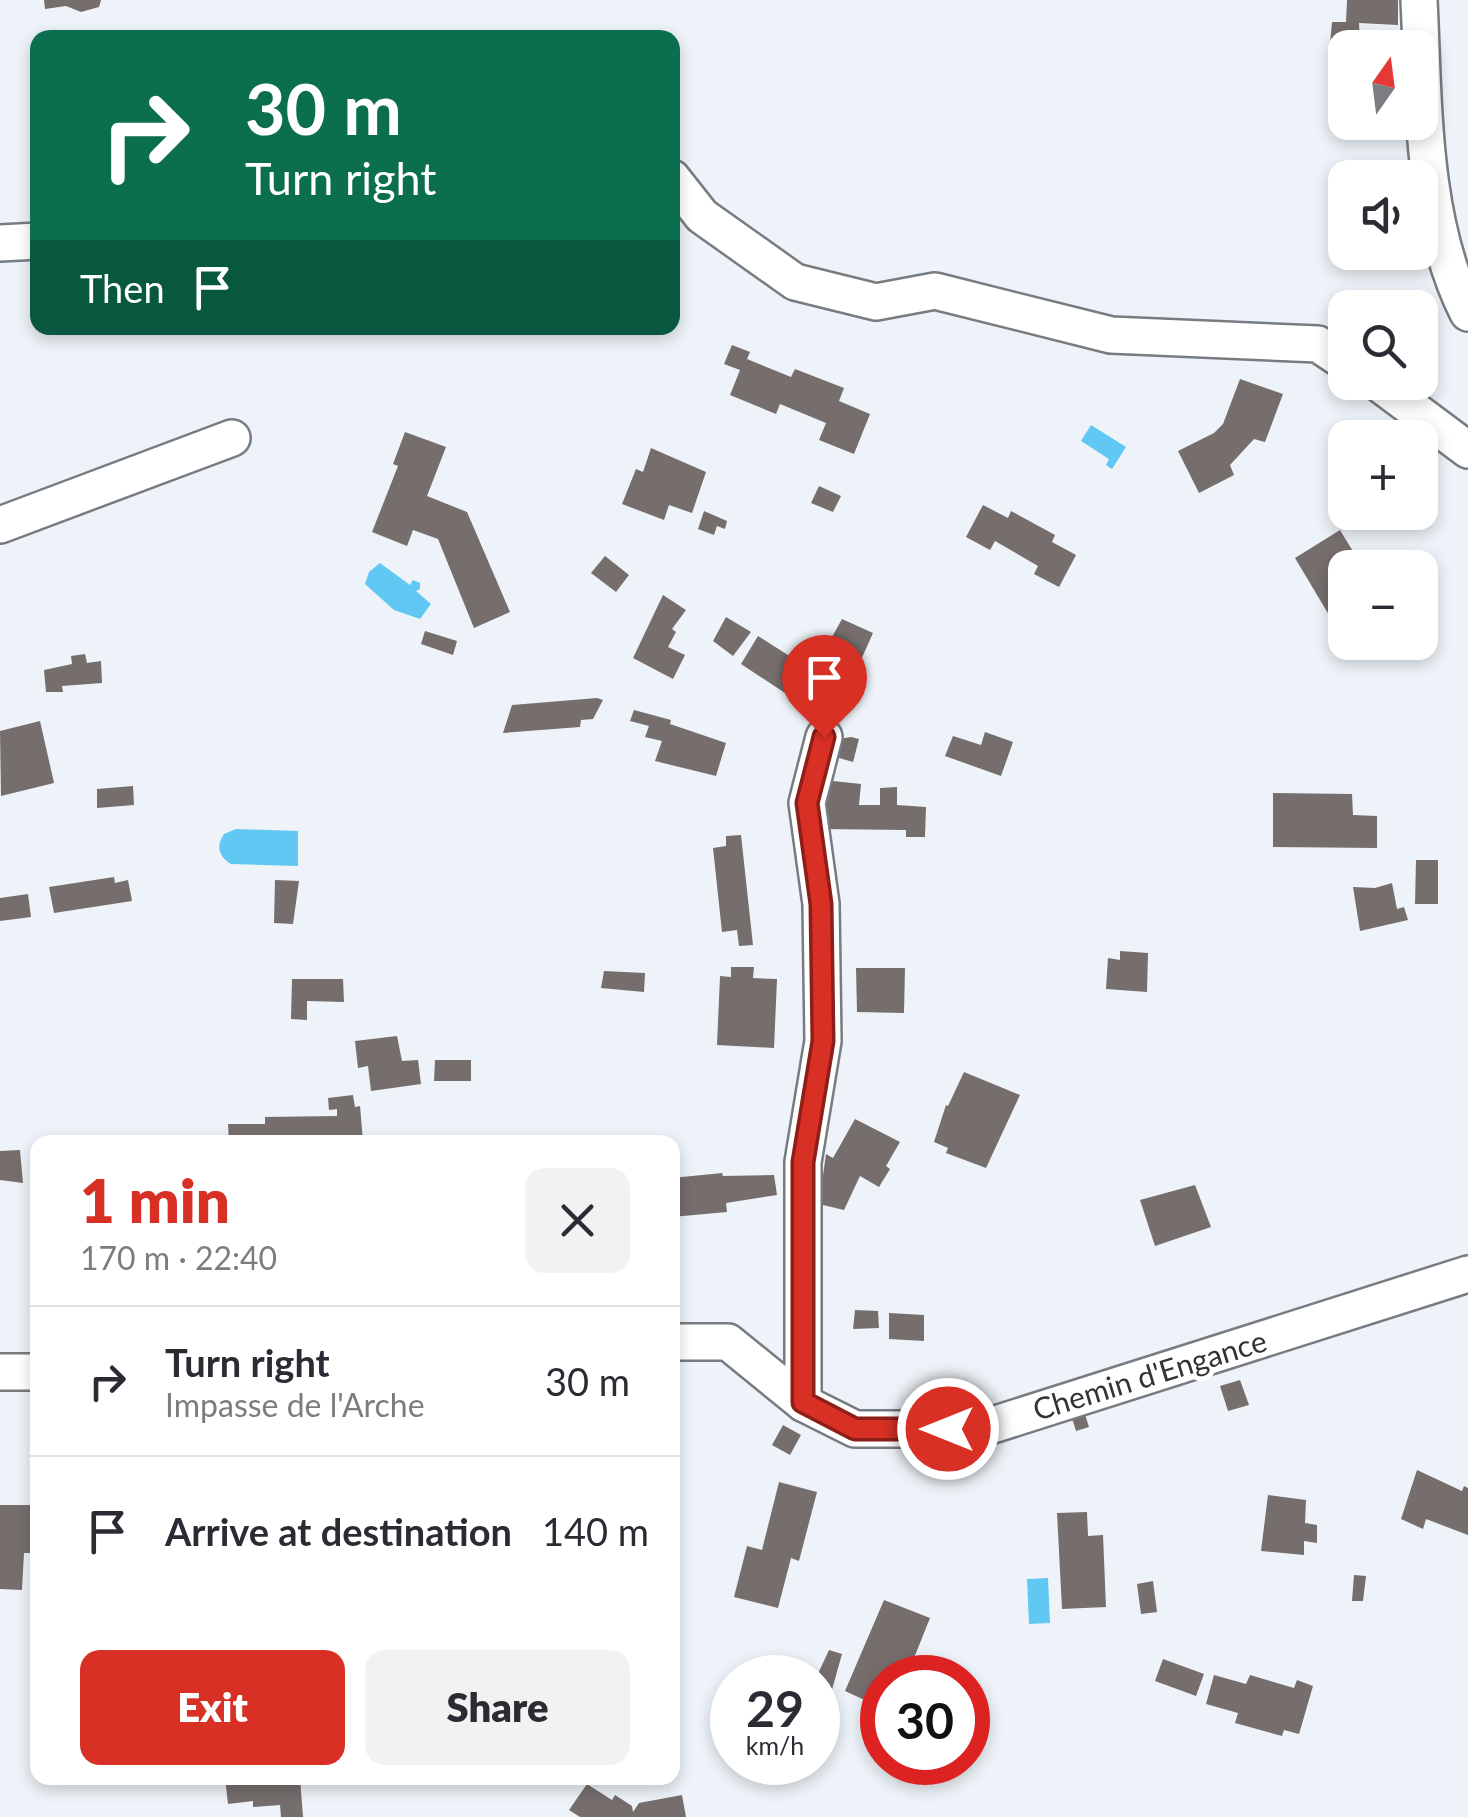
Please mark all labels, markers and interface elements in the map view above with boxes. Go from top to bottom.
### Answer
north arrow [1328,30,1438,140]
map controls [1328,30,1438,660]
text: 30 m [245,66,402,150]
icon: right [80,70,210,200]
text: Turn right [245,151,436,205]
button: sound [1328,160,1438,270]
icon: arrive [185,260,240,315]
text: Then [80,265,165,311]
button: search [1328,290,1438,400]
button: + [1328,420,1438,530]
button: − [1328,550,1438,660]
pin [782,635,867,738]
icon: arrive [797,650,852,705]
text: 1 min [80,1164,230,1236]
button: close [525,1168,630,1273]
text: 170 m · 22:40 [80,1238,277,1277]
street label: Chemin d'Engance [1028,1321,1271,1427]
text: Turn right [165,1339,330,1385]
icon: right [80,1354,135,1409]
text: 30 m [545,1358,630,1404]
position arrow [896,1377,1000,1481]
text: Impasse de l'Arche [165,1385,425,1424]
icon: arrive [80,1504,135,1559]
text: Arrive at destination [165,1508,512,1554]
text: 140 m [542,1508,649,1554]
button: Exit [80,1650,345,1765]
button: Share [365,1650,630,1765]
speed limit sign: 30 [860,1655,990,1785]
text: 29 [746,1678,804,1738]
text: km/h [746,1730,804,1760]

